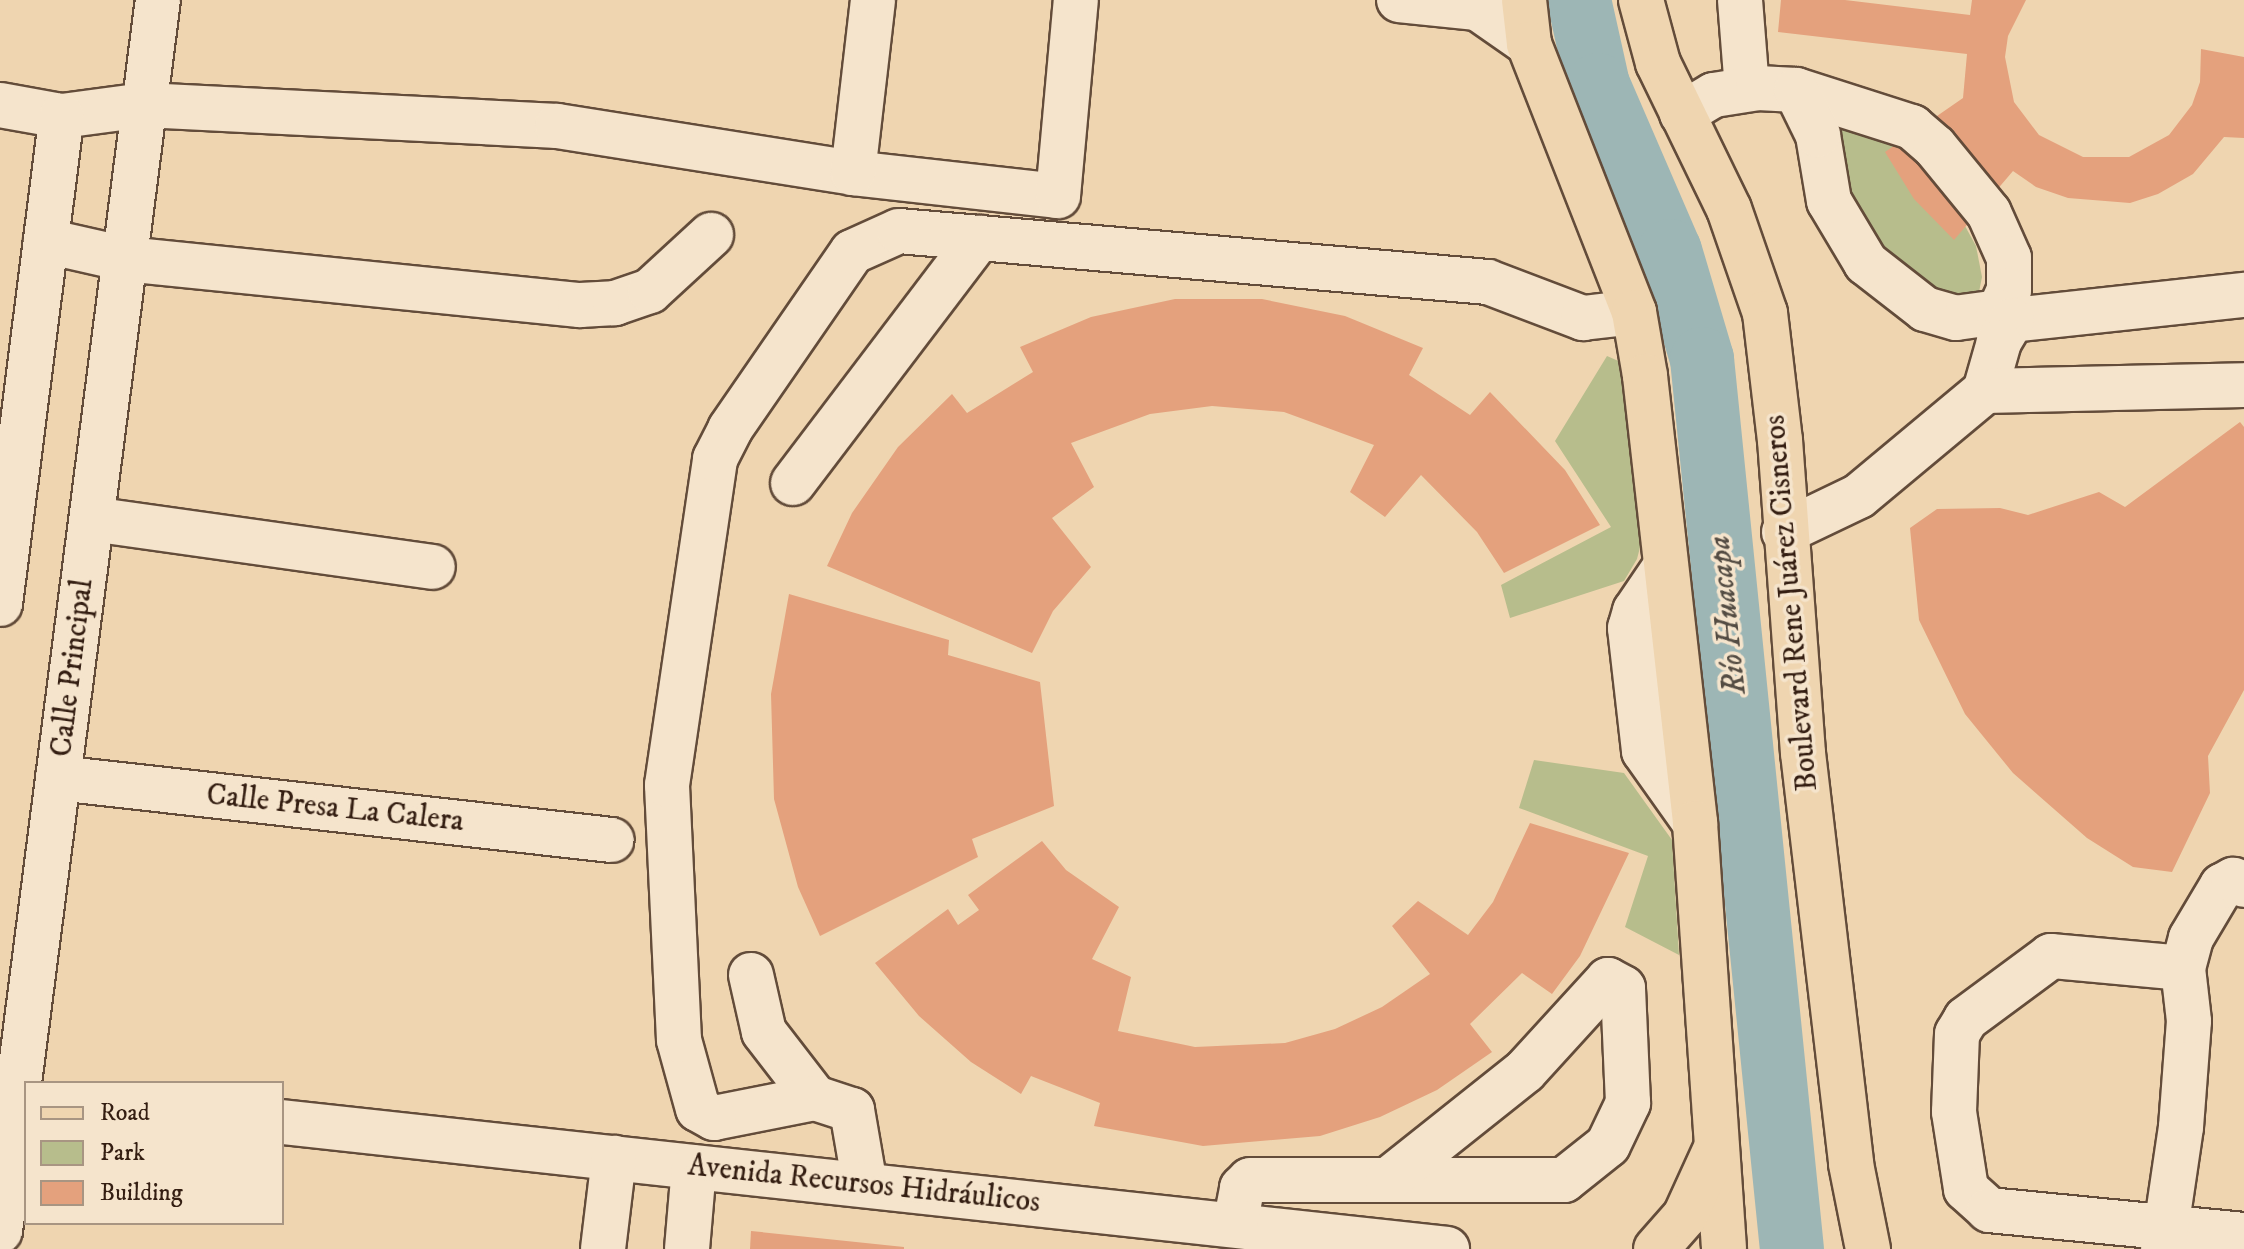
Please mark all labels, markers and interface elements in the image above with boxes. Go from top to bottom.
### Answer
street label: Boulevard Rene Juárez Cisneros [1758,413,1826,793]
water label: Río Huacapa [1701,534,1755,696]
street label: Calle Principal [44,577,102,759]
street label: Calle Presa La Calera [205,778,465,840]
legend [24,1081,284,1225]
text: Road [100,1098,150,1128]
text: Park [100,1138,145,1168]
street label: Avenida Recursos Hidráulicos [686,1149,1042,1221]
text: Building [100,1178,183,1208]

